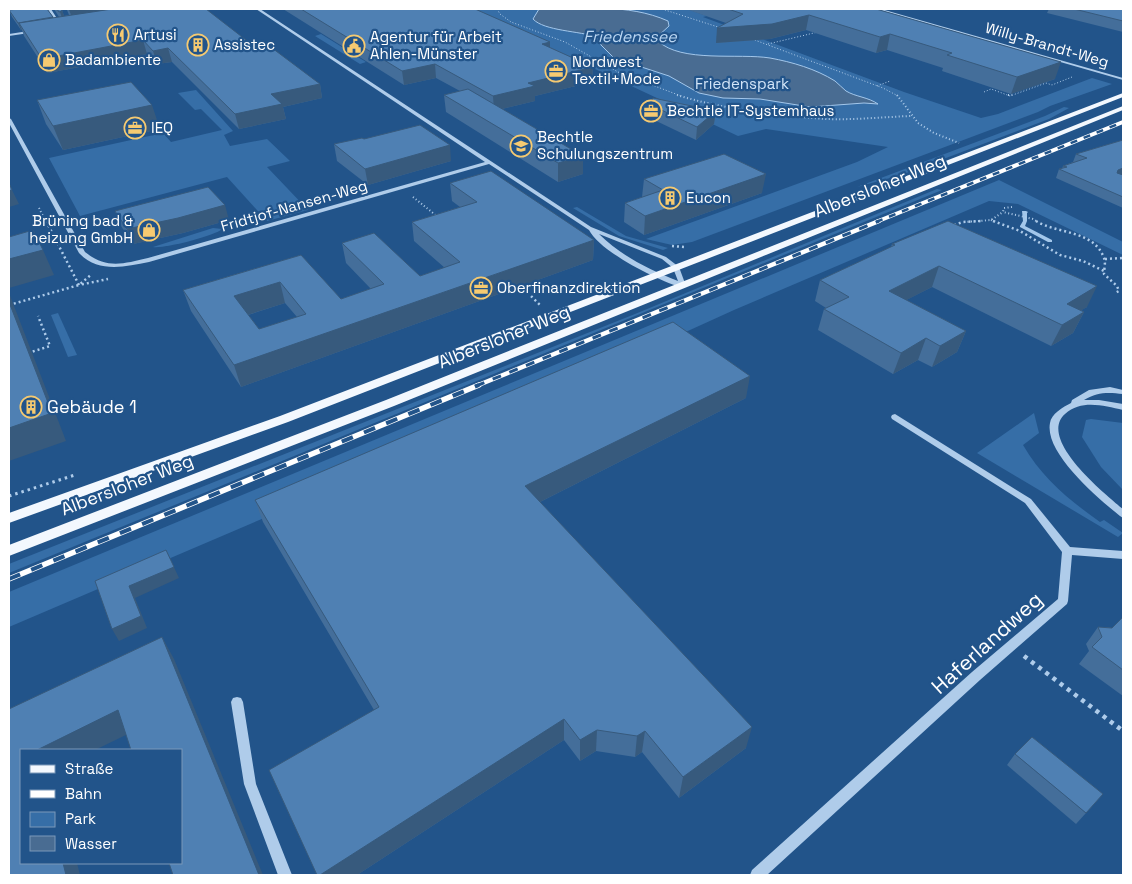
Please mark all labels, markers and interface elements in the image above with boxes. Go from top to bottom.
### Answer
street label: Willy-Brandt-Weg [983,18,1111,71]
restaurant icon: Artusi [106,23,130,47]
place label: Artusi [134,25,177,44]
water label: Friedenssee [583,26,677,47]
place label: Agentur für Arbeit Ahlen-Münster [370,27,502,63]
building icon: Assistec [186,33,210,57]
public building icon: Agentur für Arbeit Ahlen-Münster [342,34,366,58]
place label: Assistec [214,35,275,54]
shop icon: Badambiente [37,48,61,72]
place label: Badambiente [65,50,161,69]
place label: Nordwest Textil+Mode [572,52,661,88]
office icon: Nordwest Textil+Mode [544,59,568,83]
park label: Friedenspark [695,74,789,93]
office icon: Bechtle IT-Systemhaus [639,99,663,123]
place label: Bechtle IT-Systemhaus [667,101,834,120]
office icon: IEQ [123,116,147,140]
place label: IEQ [151,118,173,137]
place label: Bechtle Schulungszentrum [537,127,673,163]
school or university icon: Bechtle Schulungszentrum [509,134,533,158]
street label: Albersloher Weg [810,149,949,222]
street label: Fridtjof-Nansen-Weg [218,175,369,236]
building icon: Eucon [658,186,682,210]
place label: Eucon [686,188,731,207]
place label: Brüning bad & heizung GmbH [29,211,133,247]
shop icon: Brüning bad & heizung GmbH [137,218,161,242]
office icon: Oberfinanzdirektion [469,276,493,300]
place label: Oberfinanzdirektion [497,278,640,297]
street label: Albersloher Weg [434,300,573,373]
building icon: Gebäude 1 [19,395,43,419]
place label: Gebäude 1 [47,395,137,418]
street label: Albersloher Weg [57,449,196,520]
street label: Haferlandweg [925,586,1048,700]
legend [20,749,182,864]
text: Straße [65,759,114,778]
text: Bahn [65,784,102,803]
text: Park [65,809,96,828]
text: Wasser [65,834,117,853]

